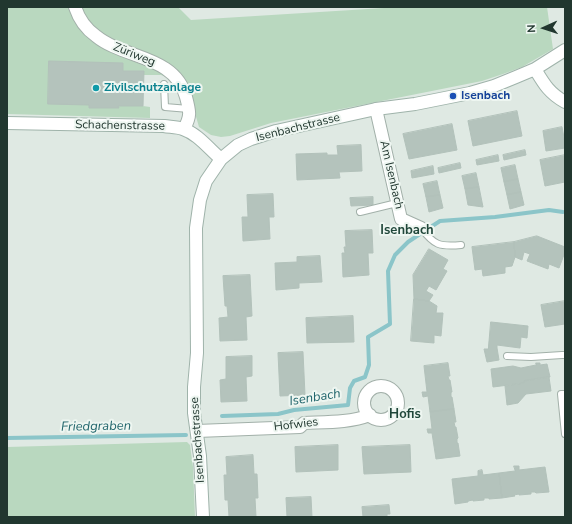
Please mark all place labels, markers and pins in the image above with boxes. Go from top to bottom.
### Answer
place label: Zivilschutzanlage [104,81,201,95]
marker: Zivilschutzanlage [91,83,101,93]
place label: Isenbach [461,89,510,103]
marker: Isenbach [448,91,458,101]

